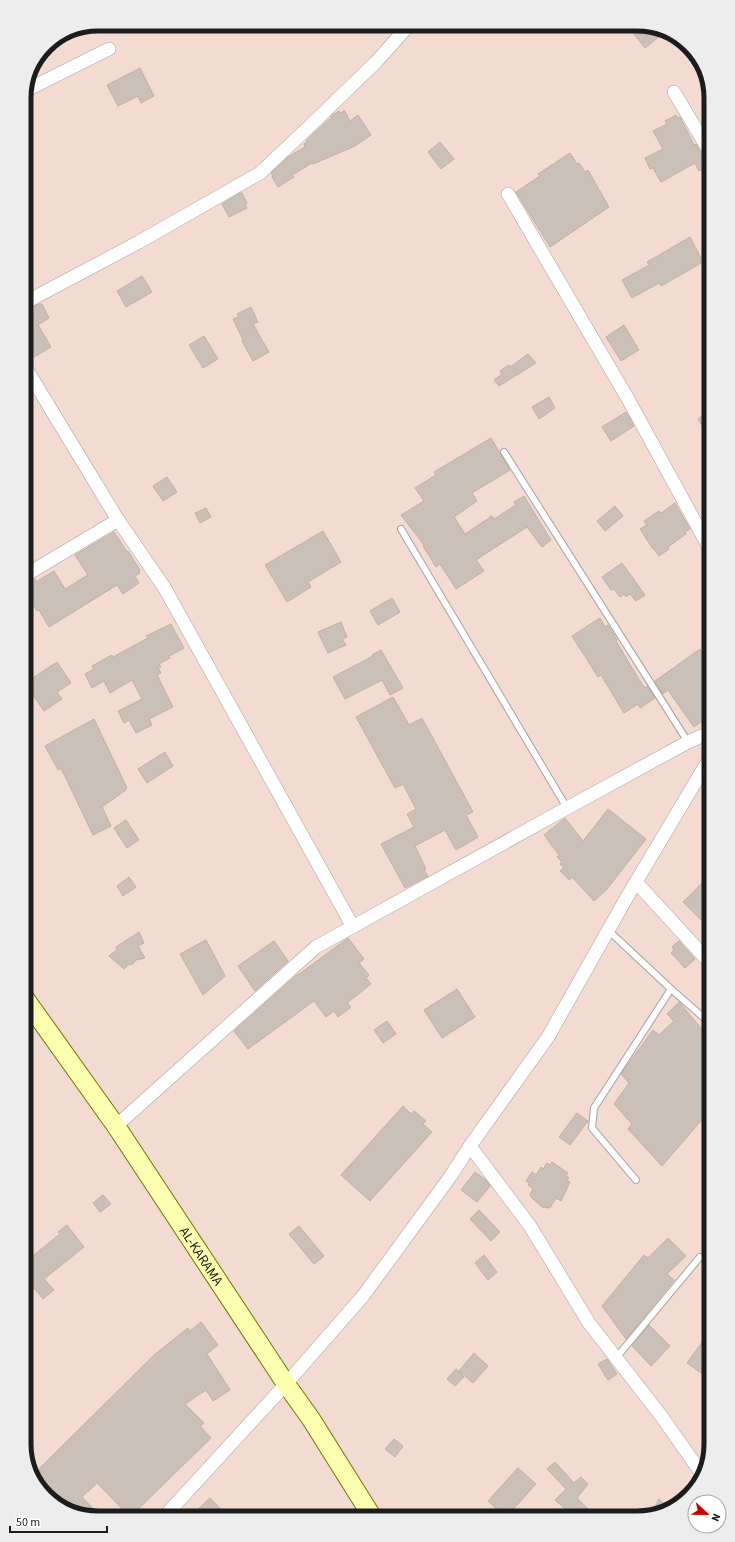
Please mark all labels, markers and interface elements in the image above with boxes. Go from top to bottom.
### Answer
street label: AL-KARAMA [174,1223,228,1290]
north arrow [687,1494,727,1534]
scale bar [10,1508,107,1534]
text: N [707,1511,724,1524]
text: 50 m [16,1514,40,1531]

